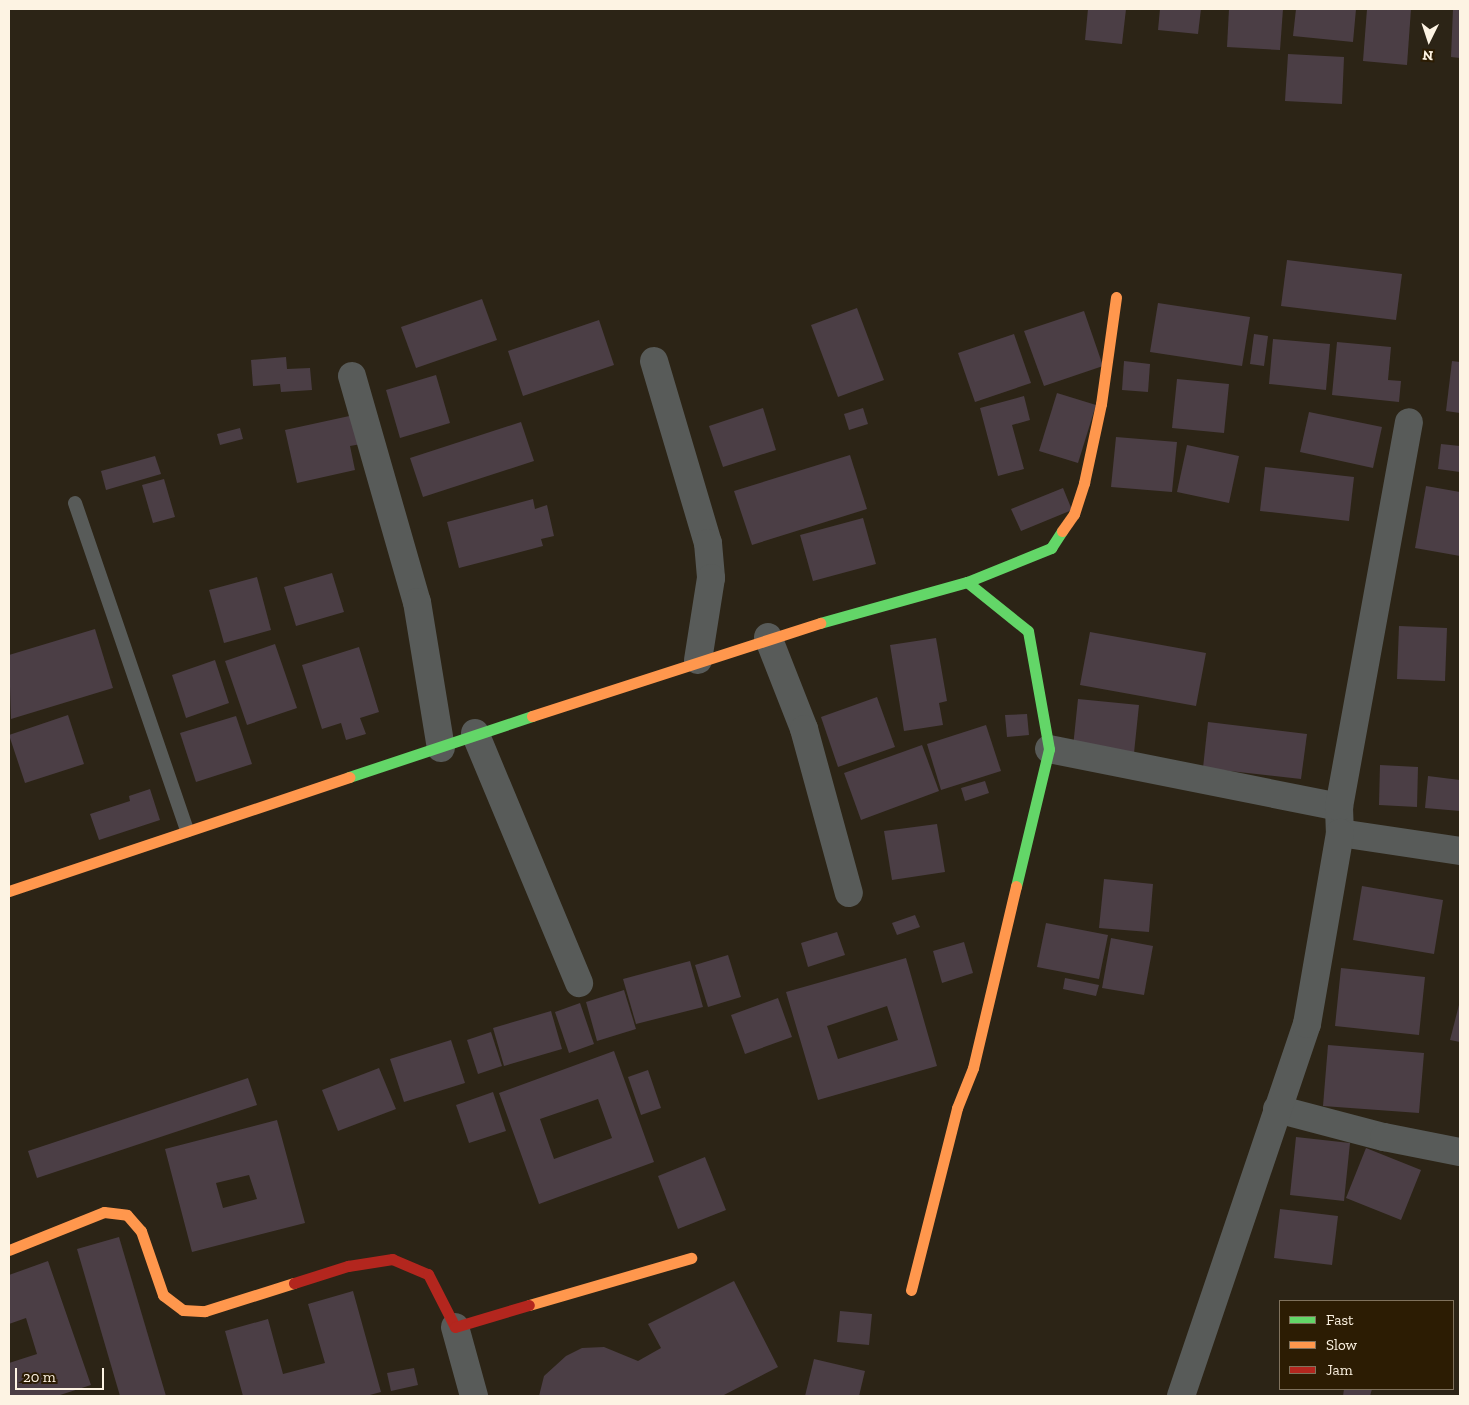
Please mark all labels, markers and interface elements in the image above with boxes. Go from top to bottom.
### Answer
north arrow [1404,15,1454,65]
text: N [1422,47,1434,64]
legend [1279,1300,1454,1390]
text: Fast [1326,1311,1354,1329]
text: Slow [1326,1336,1357,1354]
scale bar [18,1358,106,1390]
text: Jam [1326,1361,1353,1379]
text: 20 m [23,1368,56,1386]

